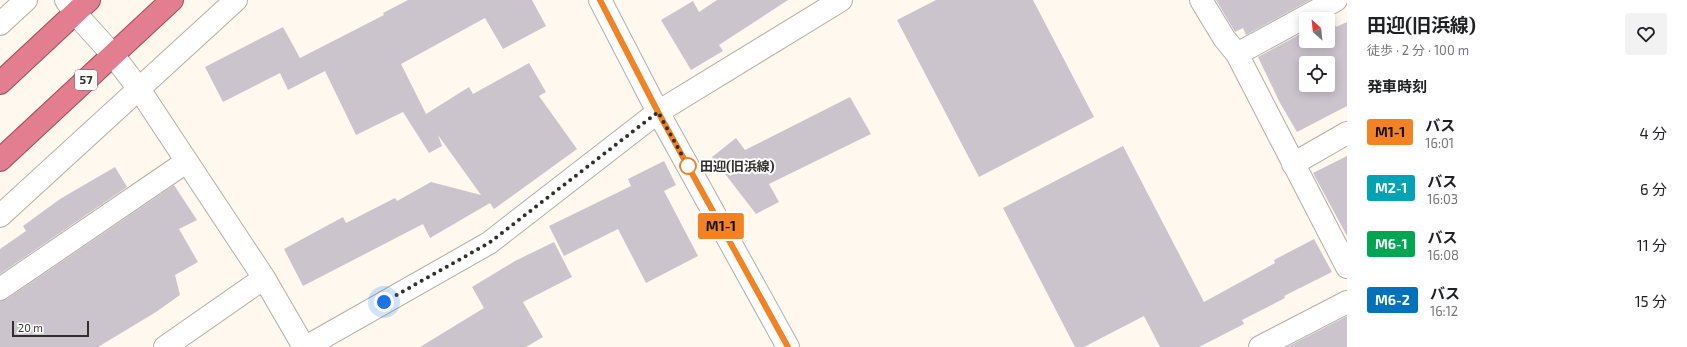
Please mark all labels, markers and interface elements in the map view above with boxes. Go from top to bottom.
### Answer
north arrow [1299,12,1335,48]
map controls [1299,12,1335,92]
text: 田迎(旧浜線) [1367,13,1476,36]
button: heart [1625,13,1667,55]
text: 徒歩 · 2 分 · 100 m [1367,42,1469,58]
button: locate [1299,56,1335,92]
road number: 57 [75,70,97,90]
text: 発車時刻 [1367,77,1427,95]
text: バス [1425,116,1455,134]
text: M1-1 [1375,123,1405,140]
text: 4 分 [1639,124,1667,142]
text: 16:01 [1425,135,1454,151]
marker: 田迎(旧浜線) [679,157,697,175]
place label: 田迎(旧浜線) [700,158,775,174]
text: バス [1427,172,1457,190]
text: M2-1 [1375,179,1407,196]
text: 6 分 [1640,180,1667,198]
text: 16:03 [1427,191,1458,207]
line badge: M1-1 [693,213,749,239]
text: M1-1 [706,217,736,234]
text: バス [1427,228,1457,246]
text: M6-1 [1375,235,1407,252]
text: 11 分 [1637,236,1667,254]
text: 16:08 [1427,247,1459,263]
text: バス [1430,284,1460,302]
text: M6-2 [1375,291,1410,308]
your location [374,292,394,312]
text: 15 分 [1635,292,1667,310]
text: 16:12 [1430,303,1458,319]
scale bar [12,319,89,338]
text: 20 m [18,321,43,334]

